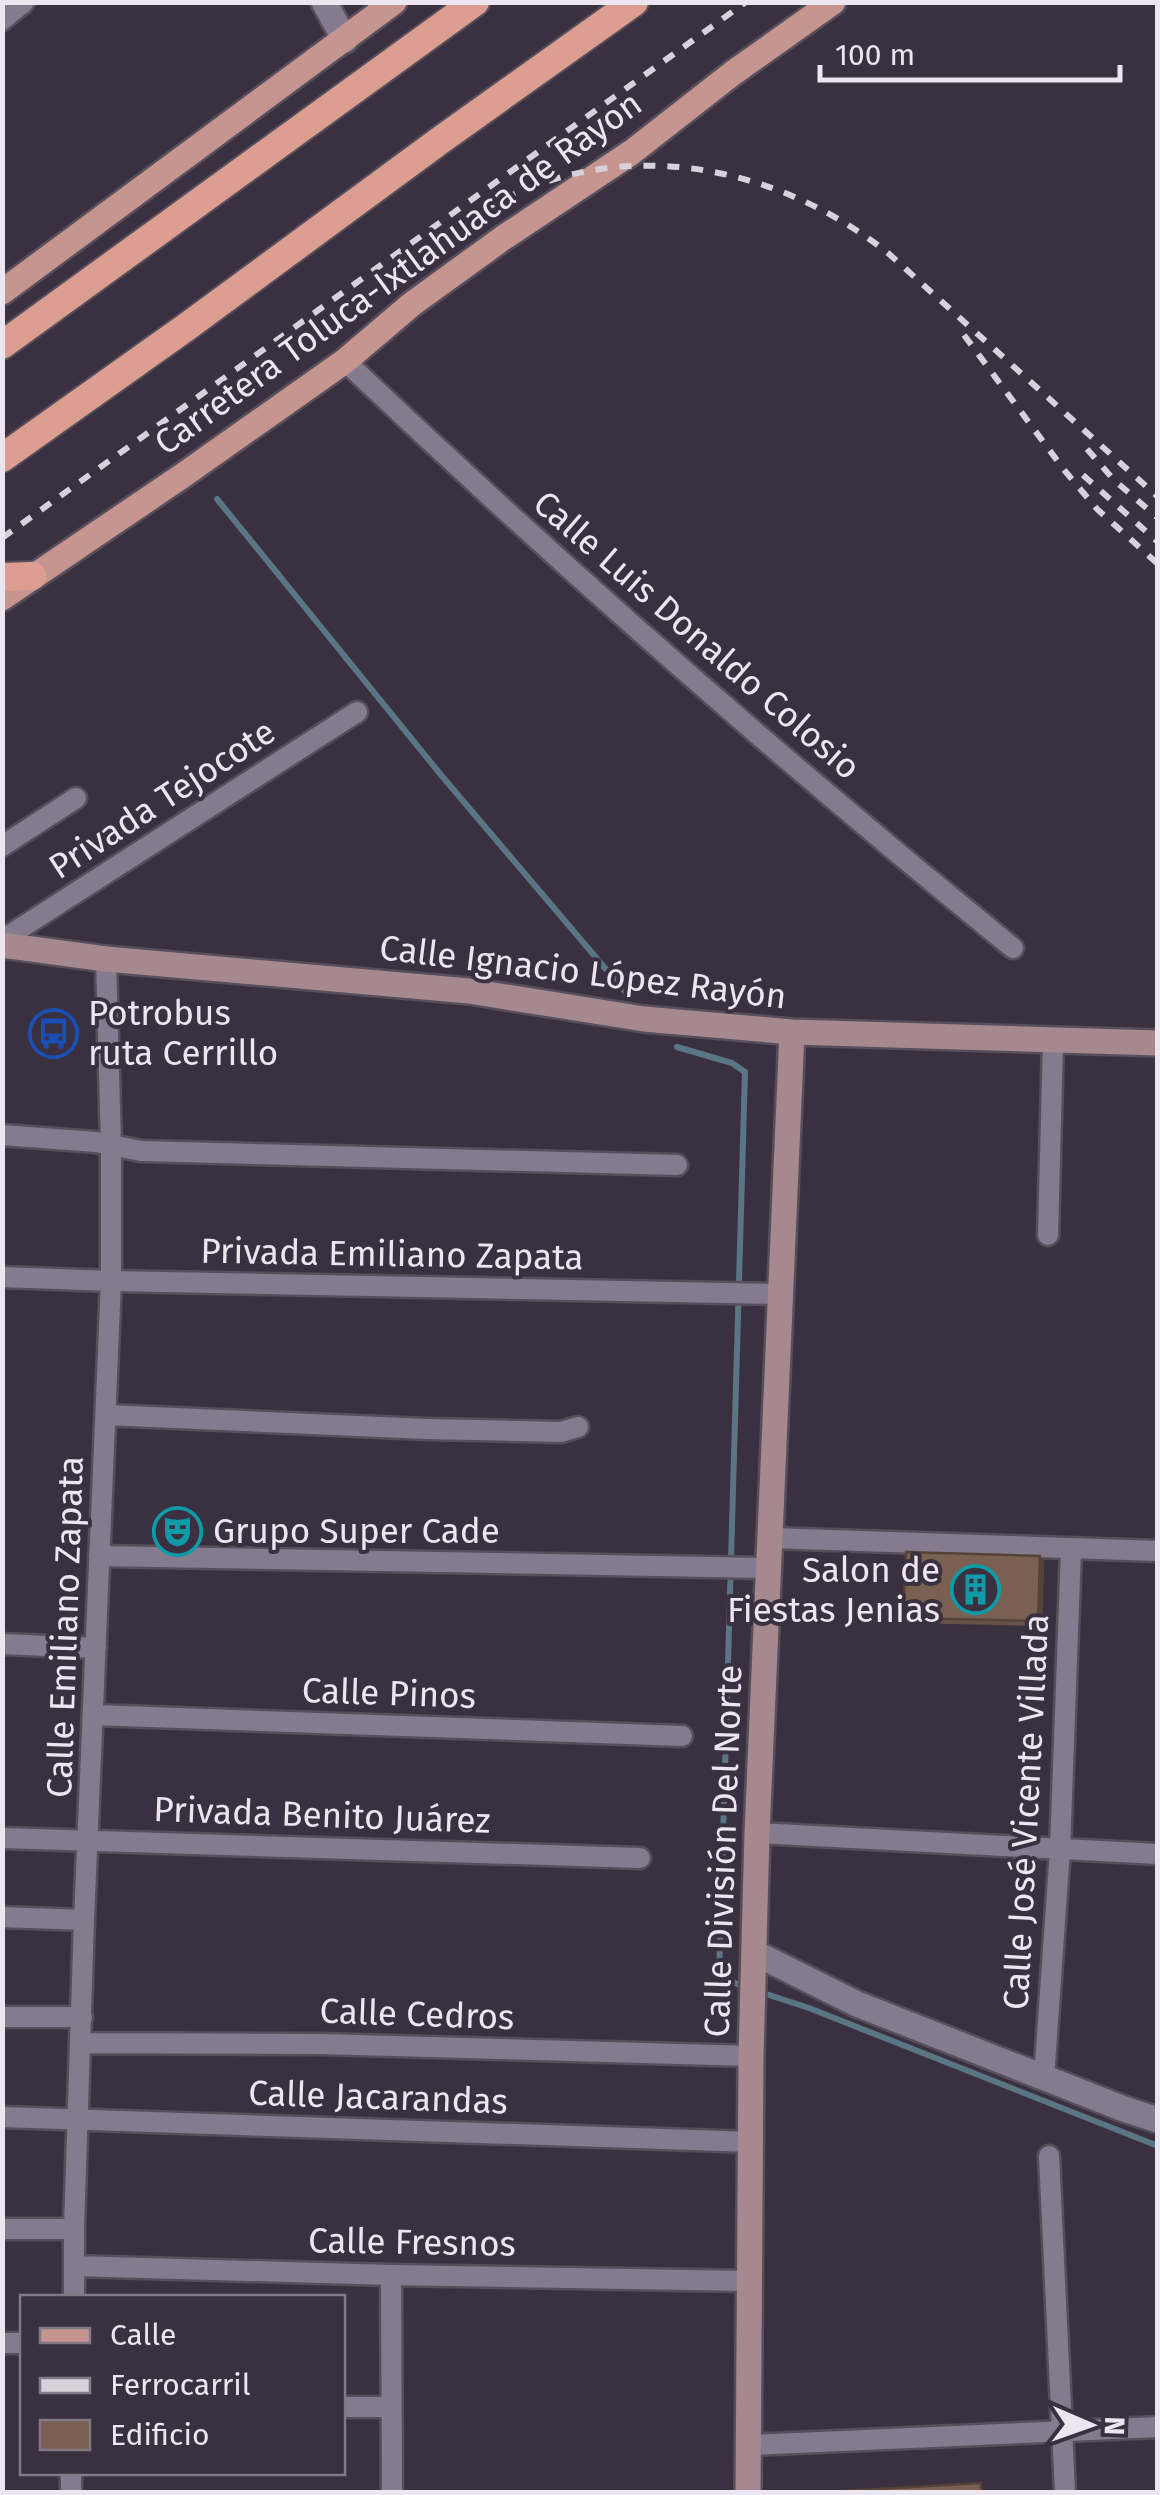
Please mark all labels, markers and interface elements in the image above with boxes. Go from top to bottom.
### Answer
scale bar [820,20,1120,82]
text: 100 m [835,37,915,73]
street label: Carretera Toluca-Ixtlahuaca de Rayon [146,82,650,464]
street label: Calle Luis Donaldo Colosio [525,482,869,788]
street label: Privada Tejocote [41,710,283,888]
street label: Calle Ignacio López Rayón [377,926,789,1018]
place label: Potrobus ruta Cerrillo [88,992,278,1074]
bus stop icon: Potrobus ruta Cerrillo [27,1007,79,1059]
street label: Privada Emiliano Zapata [200,1230,584,1278]
street label: Calle Emiliano Zapata [38,1455,92,1799]
theatre icon: Grupo Super Cade [152,1505,204,1557]
place label: Grupo Super Cade [213,1510,500,1552]
place label: Salon de Fiestas Jenias [727,1549,940,1631]
building icon: Salon de Fiestas Jenias [949,1564,1001,1616]
street label: Calle José Vicente Villada [995,1613,1057,2011]
street label: Calle División Del Norte [696,1664,750,2038]
street label: Calle Pinos [301,1669,477,1717]
street label: Privada Benito Juárez [153,1788,491,1842]
street label: Calle Cedros [319,1990,515,2038]
street label: Calle Jacarandas [248,2071,508,2123]
street label: Calle Fresnos [308,2219,516,2265]
legend [20,2295,345,2475]
text: Calle [110,2317,176,2353]
text: Ferrocarril [110,2367,251,2403]
north arrow [1040,2375,1140,2475]
text: N [1098,2416,1131,2436]
text: Edificio [110,2417,209,2453]

